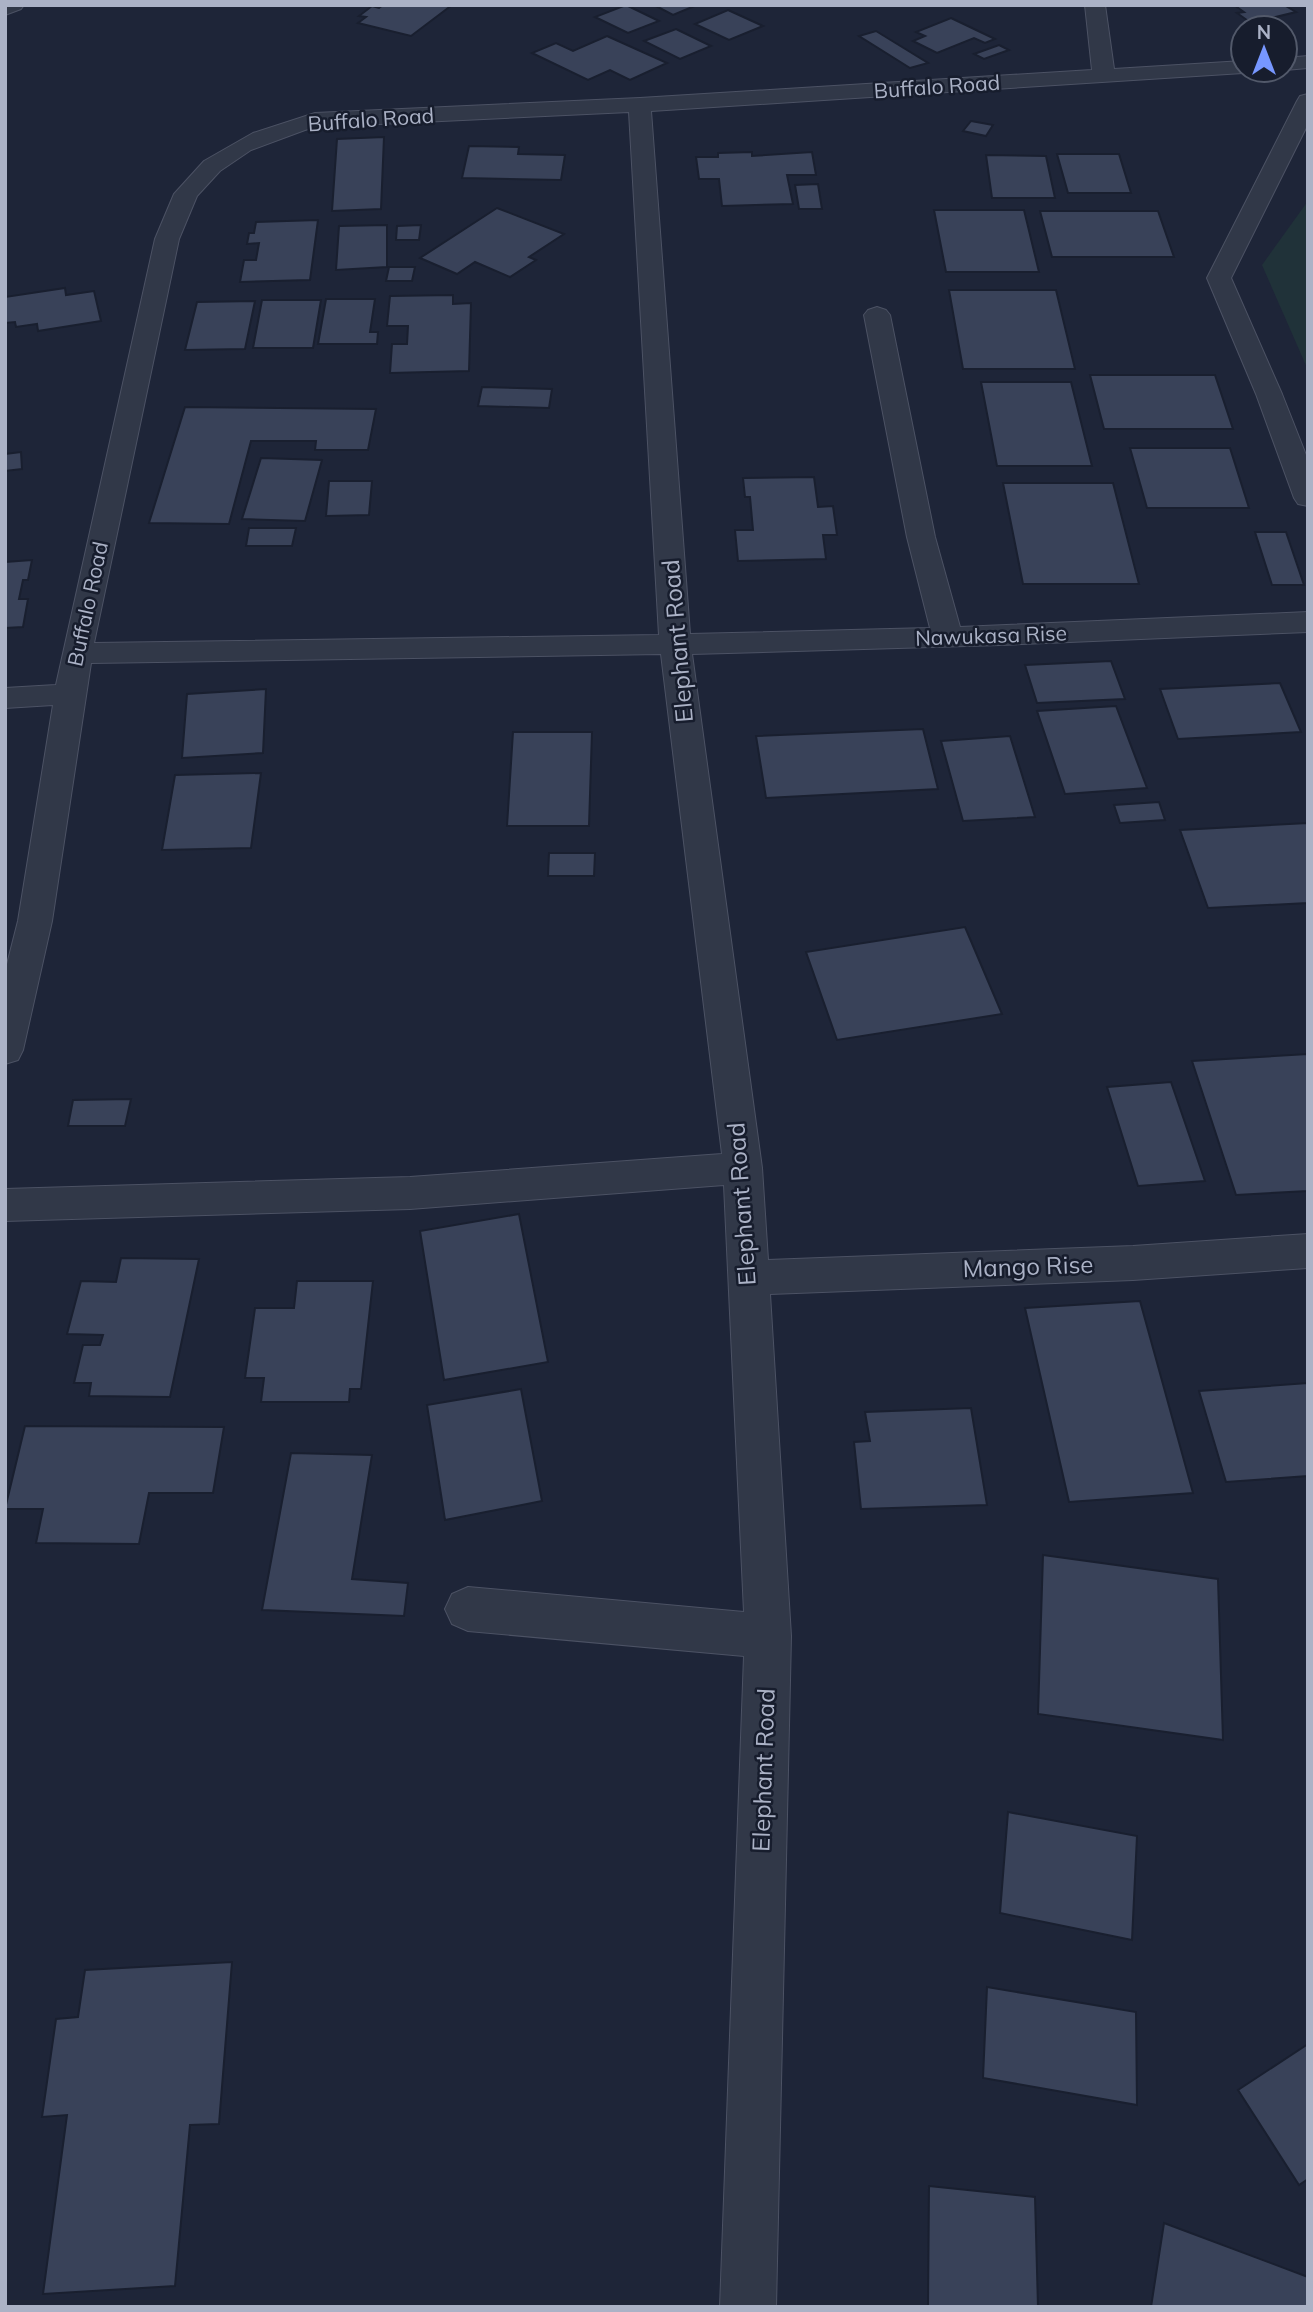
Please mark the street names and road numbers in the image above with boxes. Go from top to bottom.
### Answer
street label: Buffalo Road [873,69,1001,103]
street label: Buffalo Road [307,102,435,136]
street label: Buffalo Road [61,539,113,668]
street label: Elephant Road [655,558,699,724]
street label: Nawukasa Rise [915,619,1067,651]
street label: Elephant Road [720,1122,762,1287]
street label: Mango Rise [962,1249,1094,1283]
street label: Elephant Road [745,1688,781,1852]

